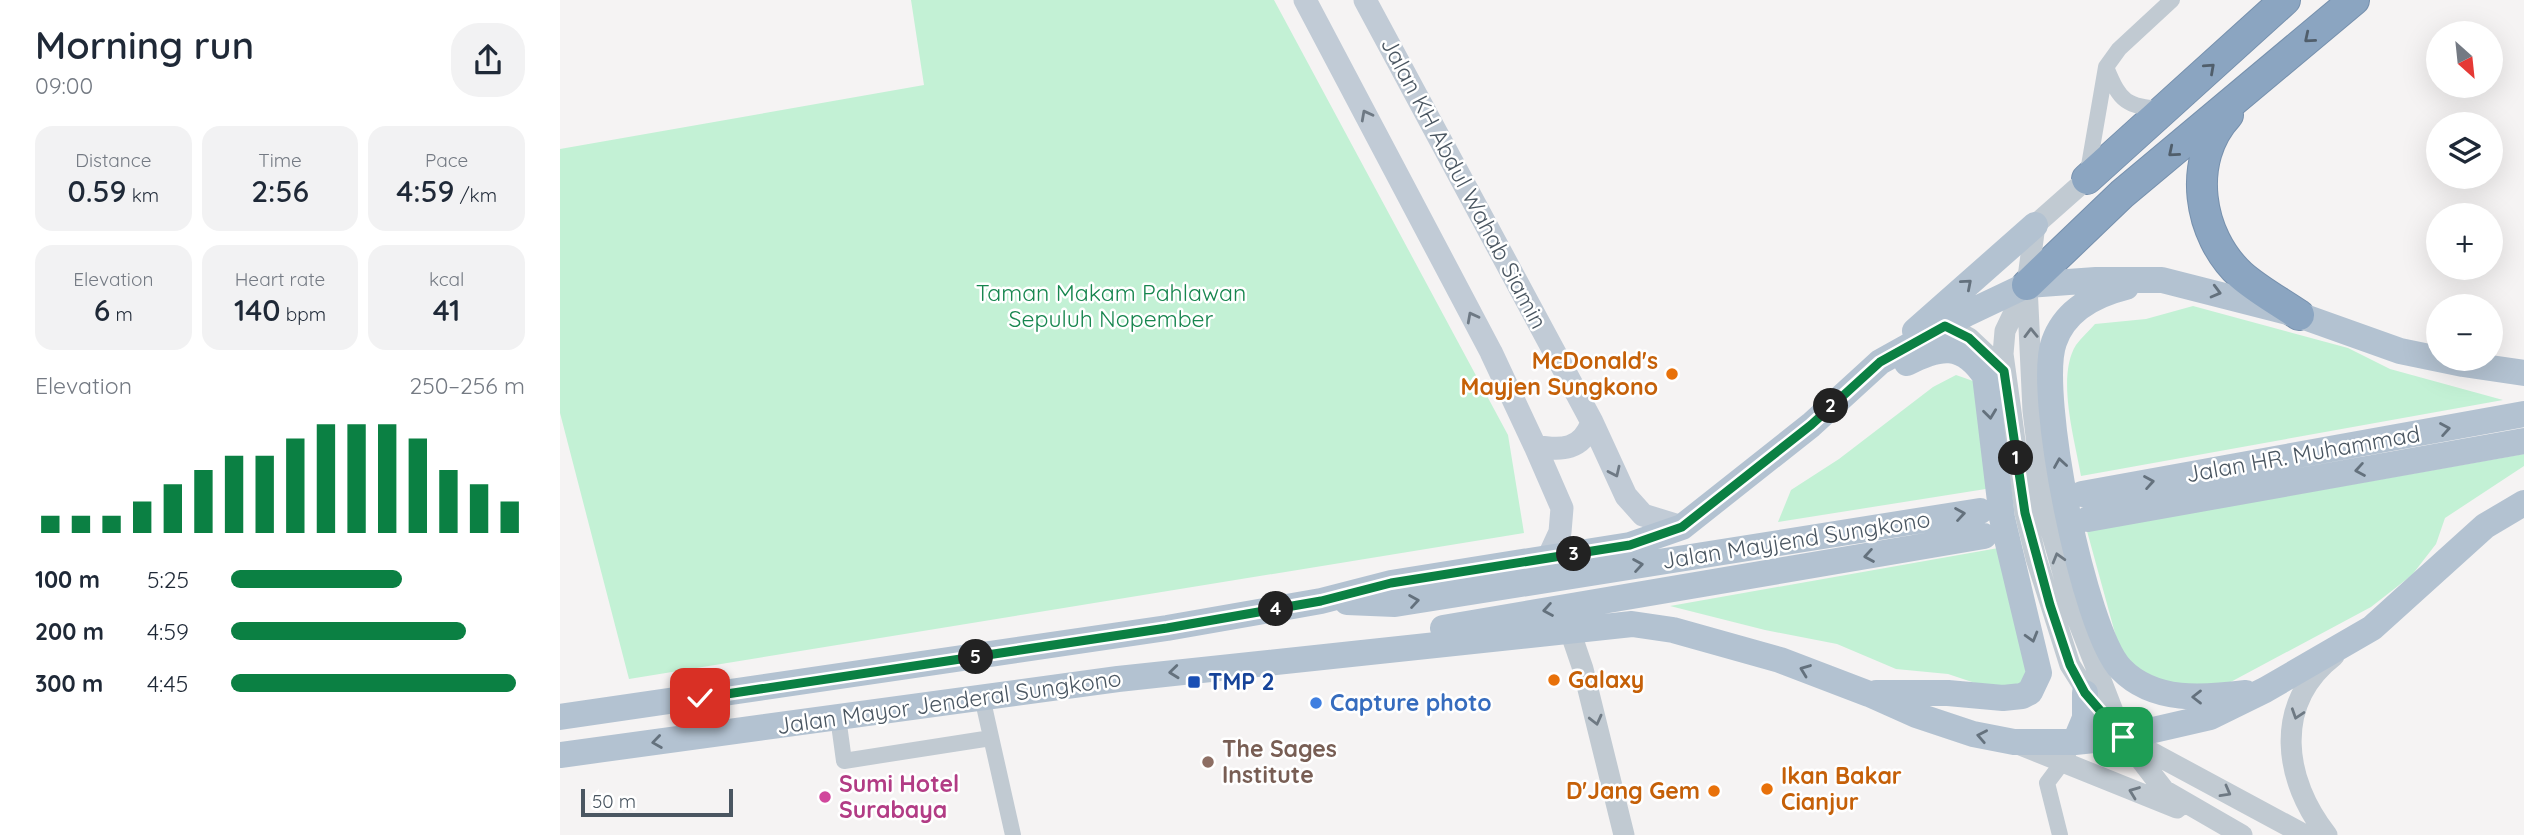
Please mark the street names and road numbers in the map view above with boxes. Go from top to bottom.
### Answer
street label: Jalan KH Abdul Wahab Siamin [1375,32,1554,334]
street label: Jalan HR. Muhammad [2184,419,2422,488]
street label: Jalan Mayjend Sungkono [1660,504,1932,575]
street label: Jalan Mayor Jenderal Sungkono [775,663,1123,740]

